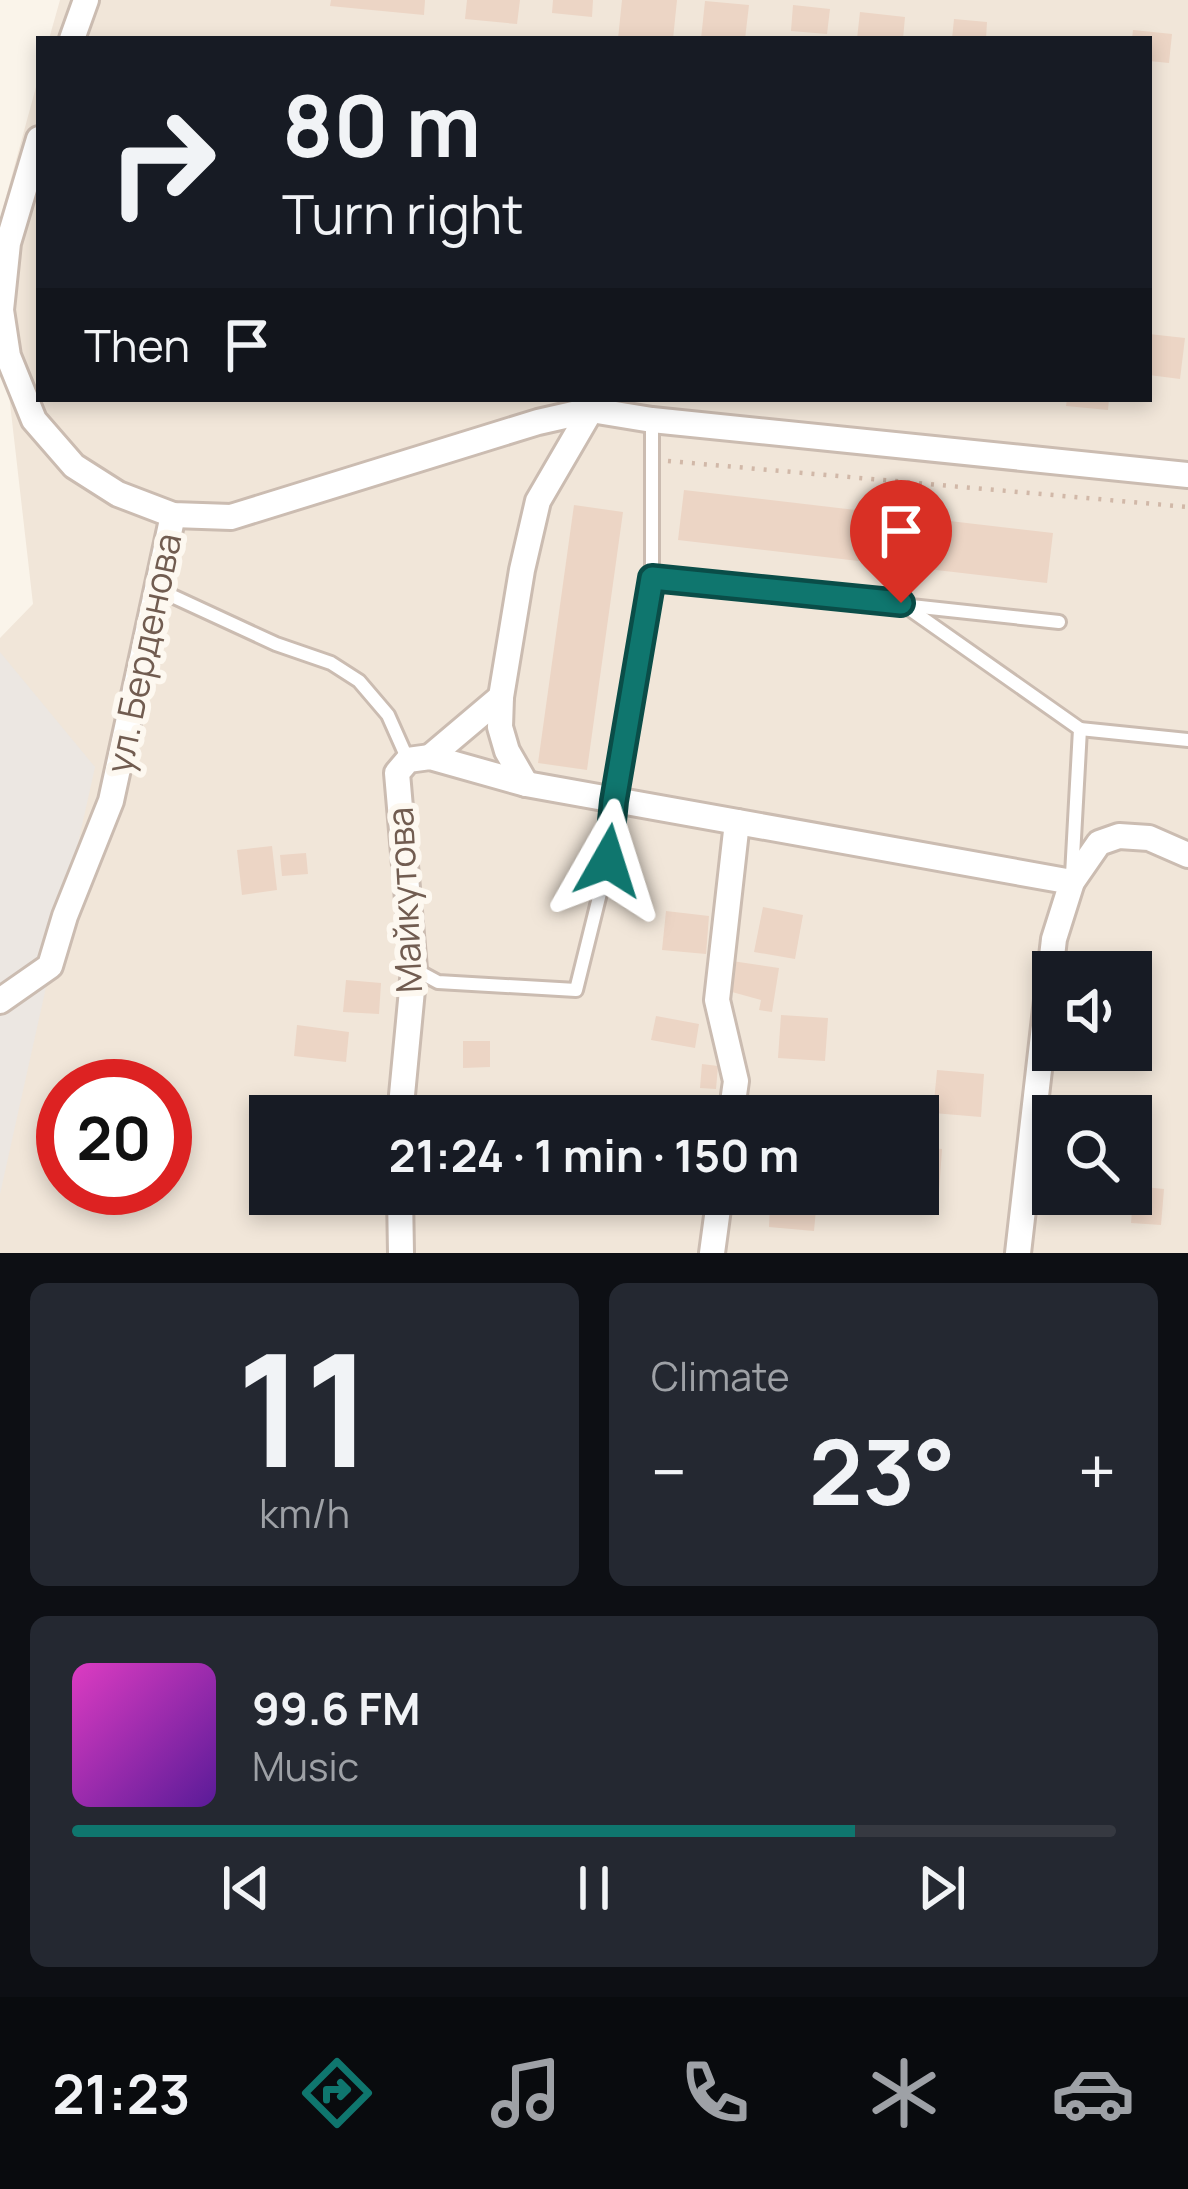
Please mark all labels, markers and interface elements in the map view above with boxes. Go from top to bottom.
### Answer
text: 80 m [282,67,481,182]
icon: right [84,84,240,240]
text: Turn right [282,176,524,250]
icon: arrive [214,312,280,378]
text: Then [84,314,190,376]
pin [850,480,952,603]
icon: arrive [868,498,934,564]
street label: ул. Берденова [94,529,192,777]
position arrow [545,798,671,924]
street label: Майкутова [375,806,433,994]
map controls [1032,951,1152,1215]
button: sound [1032,951,1152,1071]
speed limit sign: 20 [36,1059,192,1215]
button: search [1032,1095,1152,1215]
text: 21:24 · 1 min · 150 m [389,1124,799,1186]
text: 11 [236,1301,373,1514]
text: Climate [651,1349,790,1403]
text: 23° [809,1409,956,1532]
text: − [651,1426,687,1516]
text: + [1078,1426,1116,1516]
text: km/h [259,1486,350,1540]
text: 99.6 FM [252,1677,420,1739]
text: Music [252,1739,359,1793]
icon: previous [213,1855,279,1921]
icon: pause [561,1855,627,1921]
icon: next [909,1855,975,1921]
icon: directions [295,2051,379,2135]
icon: music [484,2051,568,2135]
icon: phone [673,2051,757,2135]
icon: climate [862,2051,946,2135]
icon: car [1051,2051,1135,2135]
text: 21:23 [53,2056,190,2130]

